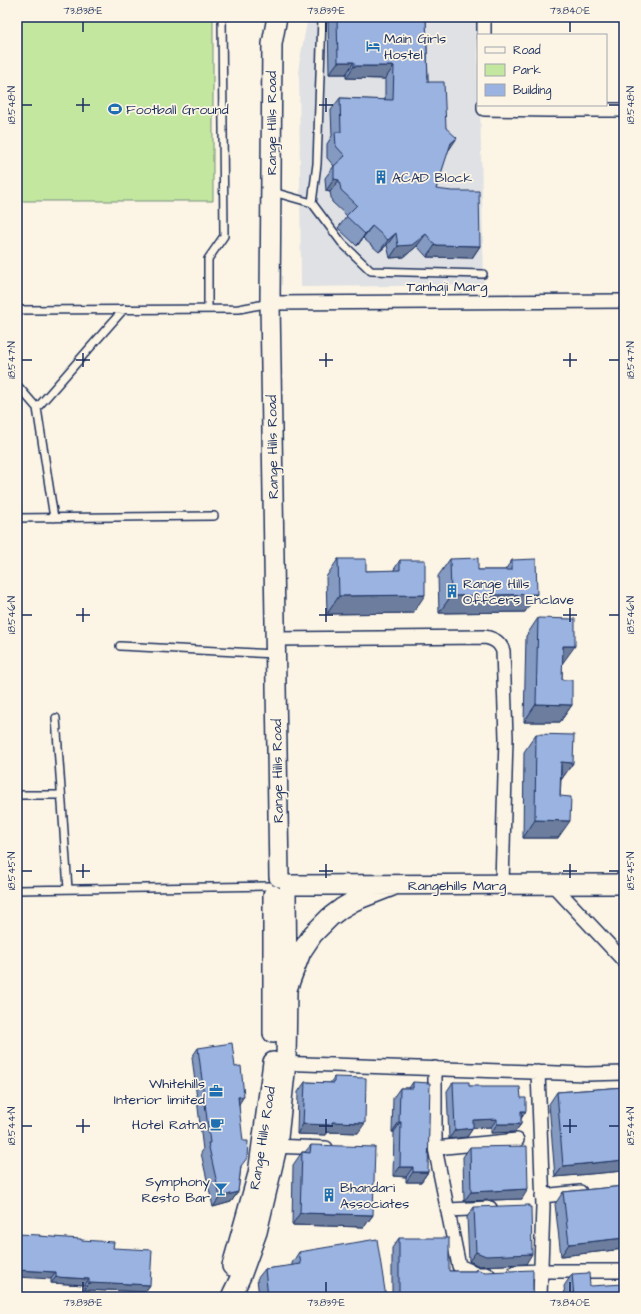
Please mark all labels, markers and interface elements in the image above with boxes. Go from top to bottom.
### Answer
text: 73.838°E [64,4,102,18]
text: 73.839°E [307,4,345,18]
text: 73.840°E [550,4,590,18]
place label: Main Girls Hostel [384,29,446,65]
legend [477,34,607,106]
hotel icon: Main Girls Hostel [365,38,381,54]
text: Road [513,42,541,59]
text: Park [513,62,541,79]
street label: Range Hills Road [262,71,282,175]
text: Building [513,82,551,100]
text: 18.548°N [5,86,19,124]
text: 18.548°N [624,86,638,124]
place label: Football Ground [126,100,229,120]
sports icon: Football Ground [107,101,123,117]
place label: ACAD Block [392,168,472,188]
building icon: ACAD Block [373,169,389,185]
street label: Tanhaji Marg [407,277,487,297]
text: 18.547°N [5,341,19,379]
text: 18.547°N [624,341,638,379]
street label: Range Hills Road [262,395,284,499]
place label: Range Hills Offcers Enclave [463,574,575,610]
building icon: Range Hills Offcers Enclave [444,583,460,599]
text: 18.546°N [5,596,19,634]
text: 18.546°N [624,596,638,634]
street label: Range Hills Road [267,719,289,823]
text: 18.545°N [5,852,19,890]
text: 18.545°N [624,852,638,890]
street label: Rangehills Marg [408,876,506,896]
place label: Whitehills Interior limited [114,1074,205,1110]
office icon: Whitehills Interior limited [208,1083,224,1099]
street label: Range Hills Road [245,1085,281,1191]
text: 18.544°N [5,1107,19,1145]
text: 18.544°N [624,1107,638,1145]
place label: Hotel Ratna [132,1115,206,1135]
cafe icon: Hotel Ratna [209,1116,225,1132]
place label: Symphony Resto Bar [141,1172,210,1208]
place label: Bhandari Associates [340,1178,409,1214]
bar icon: Symphony Resto Bar [213,1181,229,1197]
building icon: Bhandari Associates [321,1187,337,1203]
text: 73.838°E [64,1296,102,1310]
text: 73.839°E [307,1296,345,1310]
text: 73.840°E [550,1296,590,1310]

